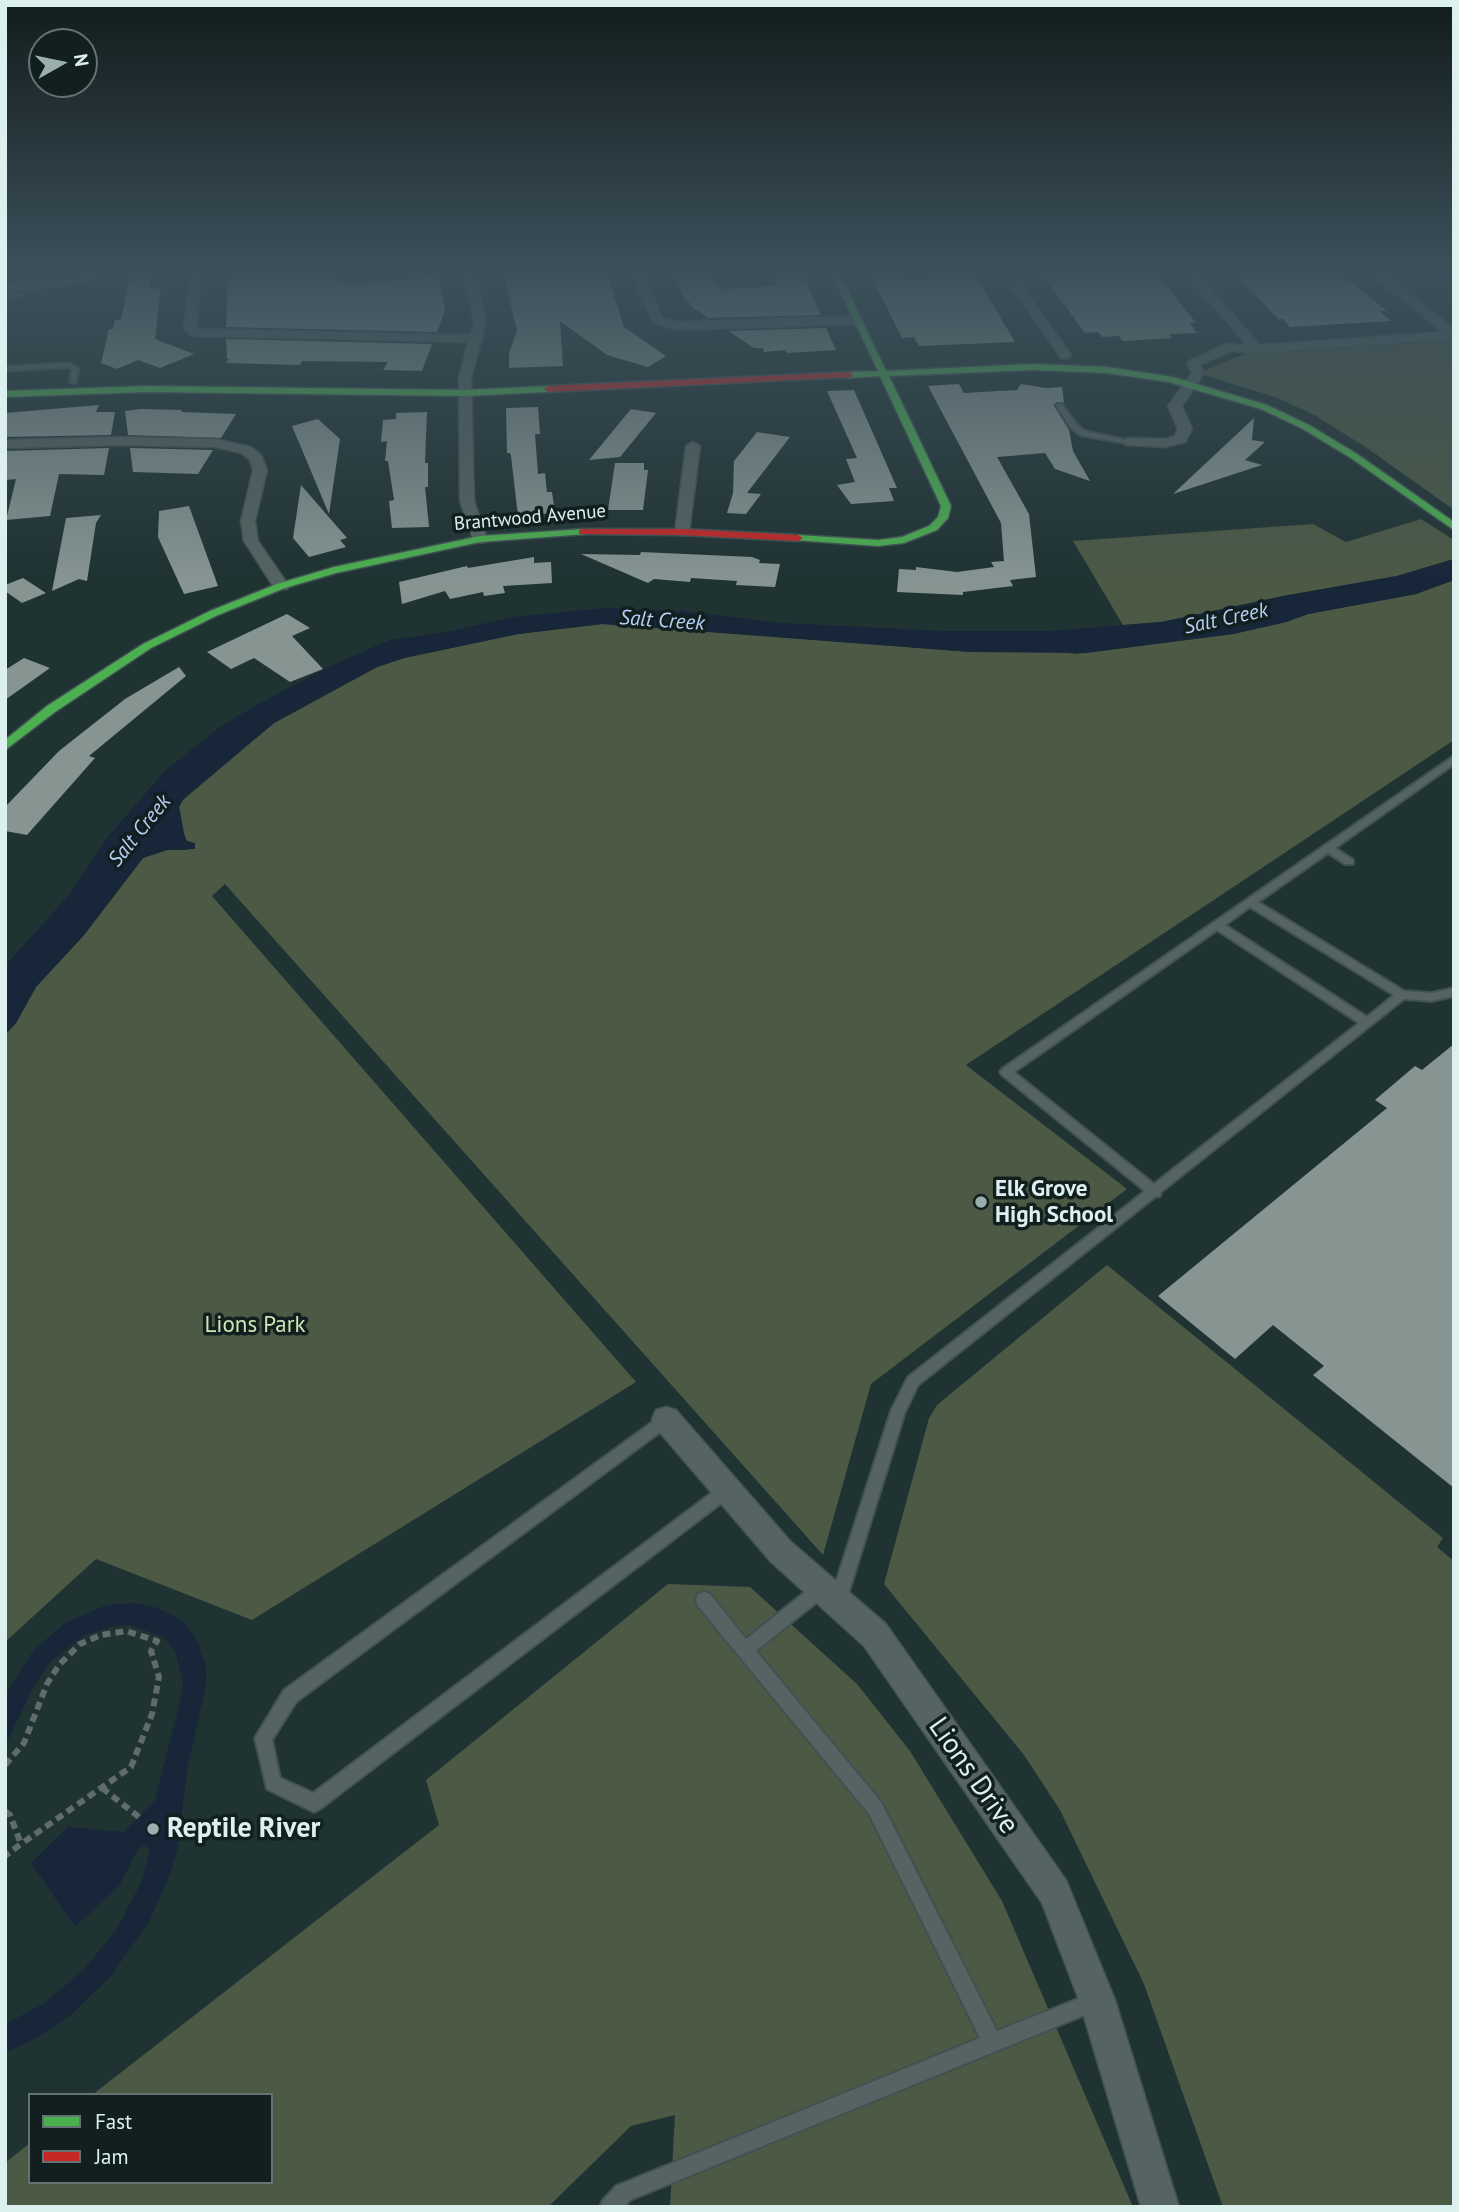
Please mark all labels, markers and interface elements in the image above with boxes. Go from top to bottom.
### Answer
north arrow [28,28,98,98]
text: N [69,52,95,68]
street label: Brantwood Avenue [453,500,607,536]
water label: Salt Creek [1182,598,1270,640]
water label: Salt Creek [619,605,705,637]
water label: Salt Creek [103,790,177,872]
place label: Elk Grove High School [995,1175,1113,1229]
marker: Elk Grove High School [973,1194,989,1210]
park label: Lions Park [204,1311,306,1339]
street label: Lions Drive [921,1711,1025,1841]
place label: Reptile River [167,1812,320,1846]
marker: Reptile River [145,1821,161,1837]
legend [28,2093,273,2184]
text: Fast [95,2108,132,2135]
text: Jam [95,2143,129,2170]

